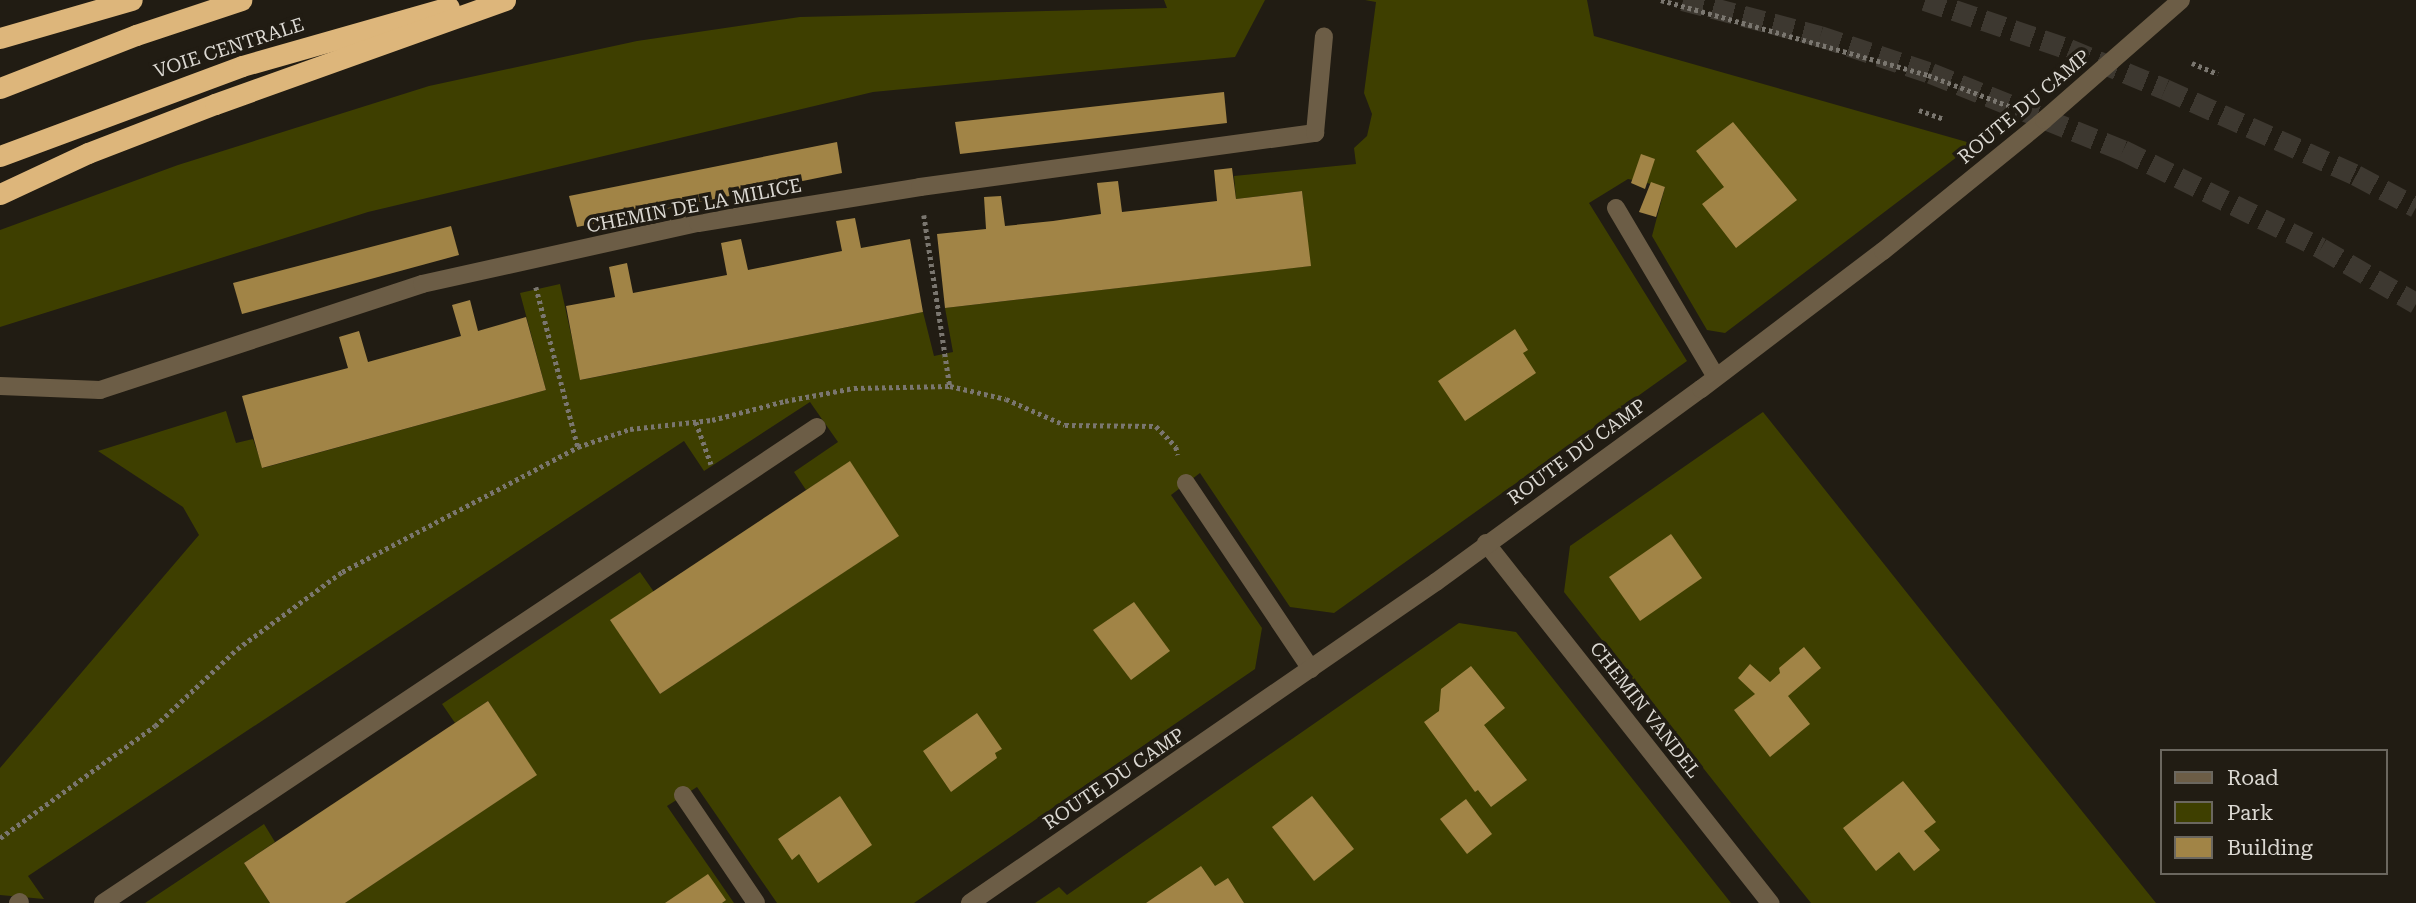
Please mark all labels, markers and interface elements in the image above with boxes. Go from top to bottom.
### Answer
street label: VOIE CENTRALE [151,13,307,83]
street label: ROUTE DU CAMP [1953,45,2095,169]
street label: CHEMIN DE LA MILICE [585,174,803,238]
street label: ROUTE DU CAMP [1503,394,1651,510]
street label: CHEMIN VANDEL [1585,638,1705,782]
street label: ROUTE DU CAMP [1039,723,1189,835]
legend [2160,749,2388,875]
text: Road [2227,766,2279,790]
text: Park [2227,801,2273,825]
text: Building [2227,836,2313,860]

